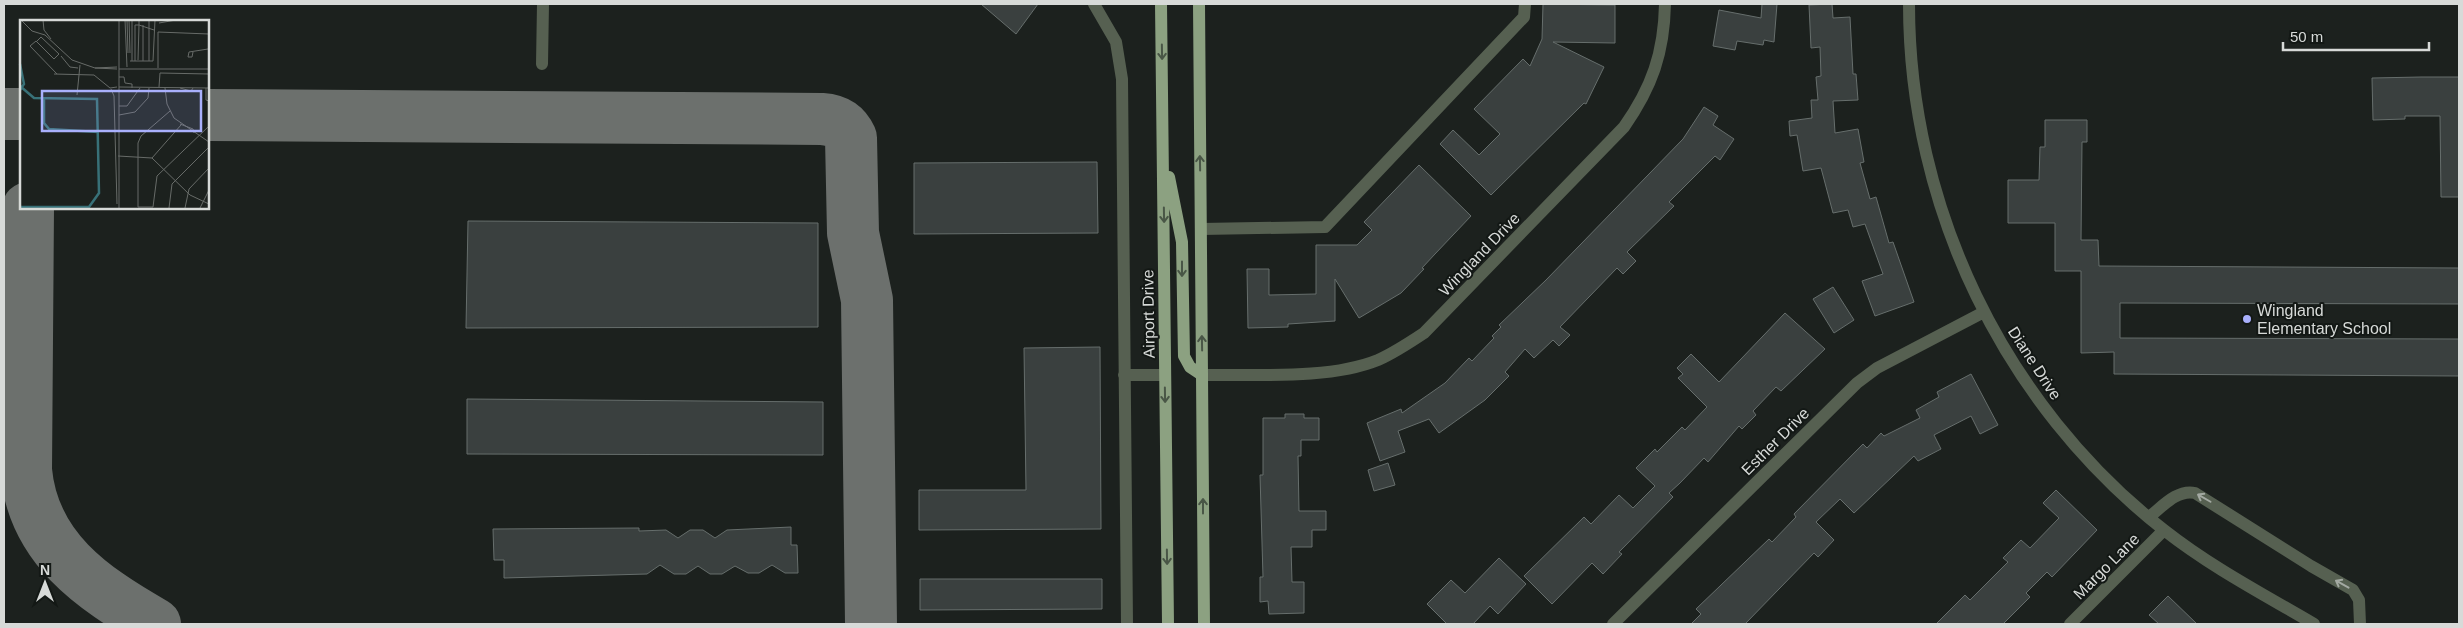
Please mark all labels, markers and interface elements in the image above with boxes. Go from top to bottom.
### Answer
inset map [20,20,209,209]
scale bar [2283,20,2429,52]
text: 50 m [2290,28,2323,45]
one-way arrow [1157,44,1167,60]
one-way arrow [1195,155,1205,172]
one-way arrow [1159,206,1169,223]
street label: Wingland Drive [1436,209,1523,299]
one-way arrow [1177,261,1187,277]
street label: Airport Drive [1139,269,1158,359]
place label: Wingland Elementary School [2257,302,2391,337]
marker: Wingland Elementary School [2241,313,2253,325]
street label: Diane Drive [2005,324,2065,403]
one-way arrow [1197,335,1207,352]
one-way arrow [1161,387,1170,403]
street label: Esther Drive [1738,404,1813,478]
one-way arrow [2197,493,2212,502]
one-way arrow [1199,498,1208,514]
street label: Margo Lane [2070,530,2143,603]
one-way arrow [1162,549,1172,565]
north arrow [20,558,70,608]
text: N [40,562,50,578]
one-way arrow [2335,578,2350,588]

